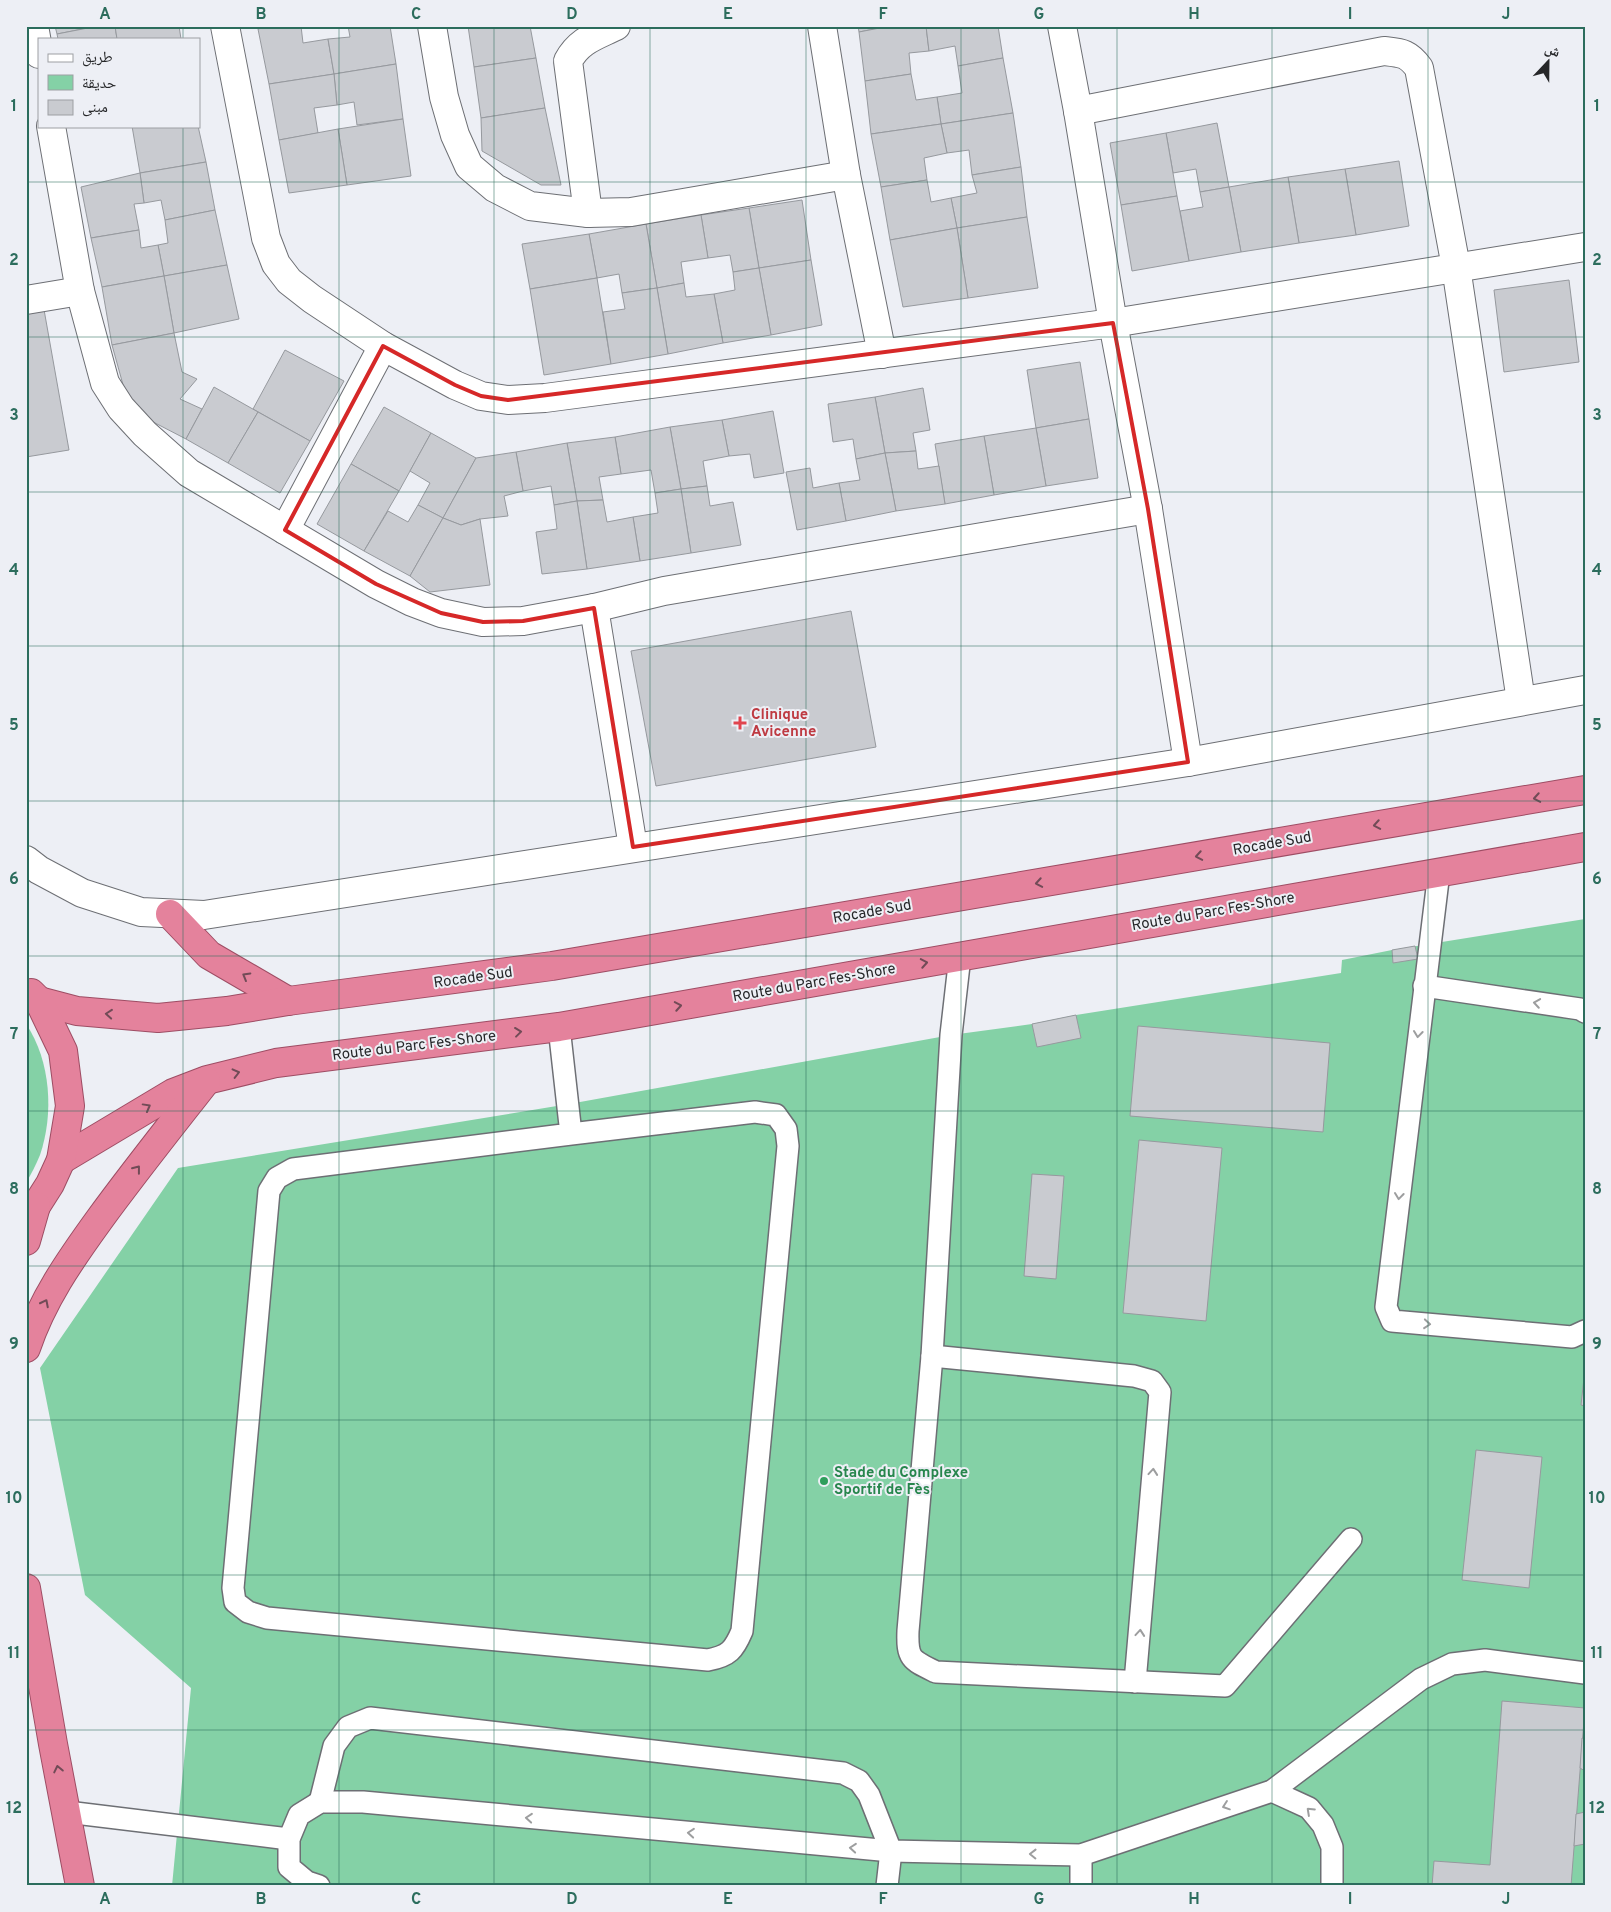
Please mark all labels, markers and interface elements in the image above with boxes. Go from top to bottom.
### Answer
text: A [99,5,111,25]
text: B [255,5,267,25]
text: C [411,5,421,25]
text: D [566,5,578,25]
text: E [723,5,733,25]
text: F [878,5,888,25]
text: G [1034,5,1044,25]
text: H [1188,5,1200,25]
text: I [1348,5,1352,25]
text: J [1502,5,1510,25]
legend [38,38,200,128]
north arrow [1524,38,1574,88]
text: ش [1542,41,1563,62]
text: طريق [82,49,113,68]
text: حديقة [82,75,117,94]
text: 1 [11,97,17,117]
text: 1 [1594,97,1600,117]
text: مبنى [82,99,108,118]
text: 2 [9,251,19,271]
text: 2 [1592,251,1602,271]
text: 3 [9,406,19,426]
text: 3 [1592,406,1602,426]
text: 4 [9,561,19,581]
text: 4 [1592,561,1602,581]
place label: Clinique Avicenne [751,706,816,742]
text: 5 [9,716,19,736]
marker: Clinique Avicenne [733,716,747,730]
text: 5 [1592,716,1602,736]
one-way arrow [1532,793,1541,803]
one-way arrow [1372,820,1381,830]
street label: Rocade Sud [1231,828,1313,861]
one-way arrow [1195,850,1203,860]
text: 6 [9,870,19,890]
text: 6 [1592,870,1602,890]
one-way arrow [1035,877,1043,888]
street label: Route du Parc Fes-Shore [1130,889,1296,936]
street label: Rocade Sud [831,896,913,929]
one-way arrow [920,958,929,968]
street label: Route du Parc Fes-Shore [731,960,897,1007]
street label: Rocade Sud [433,964,514,993]
one-way arrow [242,973,251,983]
one-way arrow [1533,998,1541,1009]
one-way arrow [674,1001,682,1011]
one-way arrow [105,1008,113,1019]
text: 7 [10,1025,18,1045]
text: 7 [1593,1025,1601,1045]
street label: Route du Parc Fes-Shore [331,1027,497,1066]
one-way arrow [514,1027,522,1038]
one-way arrow [1413,1031,1424,1039]
one-way arrow [231,1068,240,1079]
one-way arrow [142,1103,151,1113]
one-way arrow [131,1166,139,1175]
text: 8 [9,1180,19,1200]
text: 8 [1592,1180,1602,1200]
one-way arrow [1394,1192,1405,1200]
one-way arrow [39,1299,49,1308]
one-way arrow [1424,1318,1432,1329]
text: 9 [9,1335,19,1355]
text: 9 [1592,1335,1602,1355]
place label: Stade du Complexe Sportif de Fès [834,1464,968,1500]
one-way arrow [1147,1467,1158,1475]
marker: Stade du Complexe Sportif de Fès [818,1475,830,1487]
text: 10 [6,1489,22,1509]
text: 10 [1589,1489,1605,1509]
one-way arrow [1134,1629,1145,1637]
text: 11 [8,1644,20,1664]
text: 11 [1591,1644,1603,1664]
one-way arrow [53,1765,64,1773]
text: 12 [6,1799,22,1819]
text: 12 [1589,1799,1605,1819]
one-way arrow [1223,1801,1231,1811]
one-way arrow [1307,1808,1316,1817]
one-way arrow [525,1813,533,1824]
one-way arrow [687,1827,695,1838]
one-way arrow [848,1842,856,1853]
one-way arrow [1028,1849,1036,1860]
text: A [99,1890,111,1910]
text: B [255,1890,267,1910]
text: C [411,1890,421,1910]
text: D [566,1890,578,1910]
text: E [723,1890,733,1910]
text: F [878,1890,888,1910]
text: G [1034,1890,1044,1910]
text: H [1188,1890,1200,1910]
text: I [1348,1890,1352,1910]
text: J [1502,1890,1510,1910]

